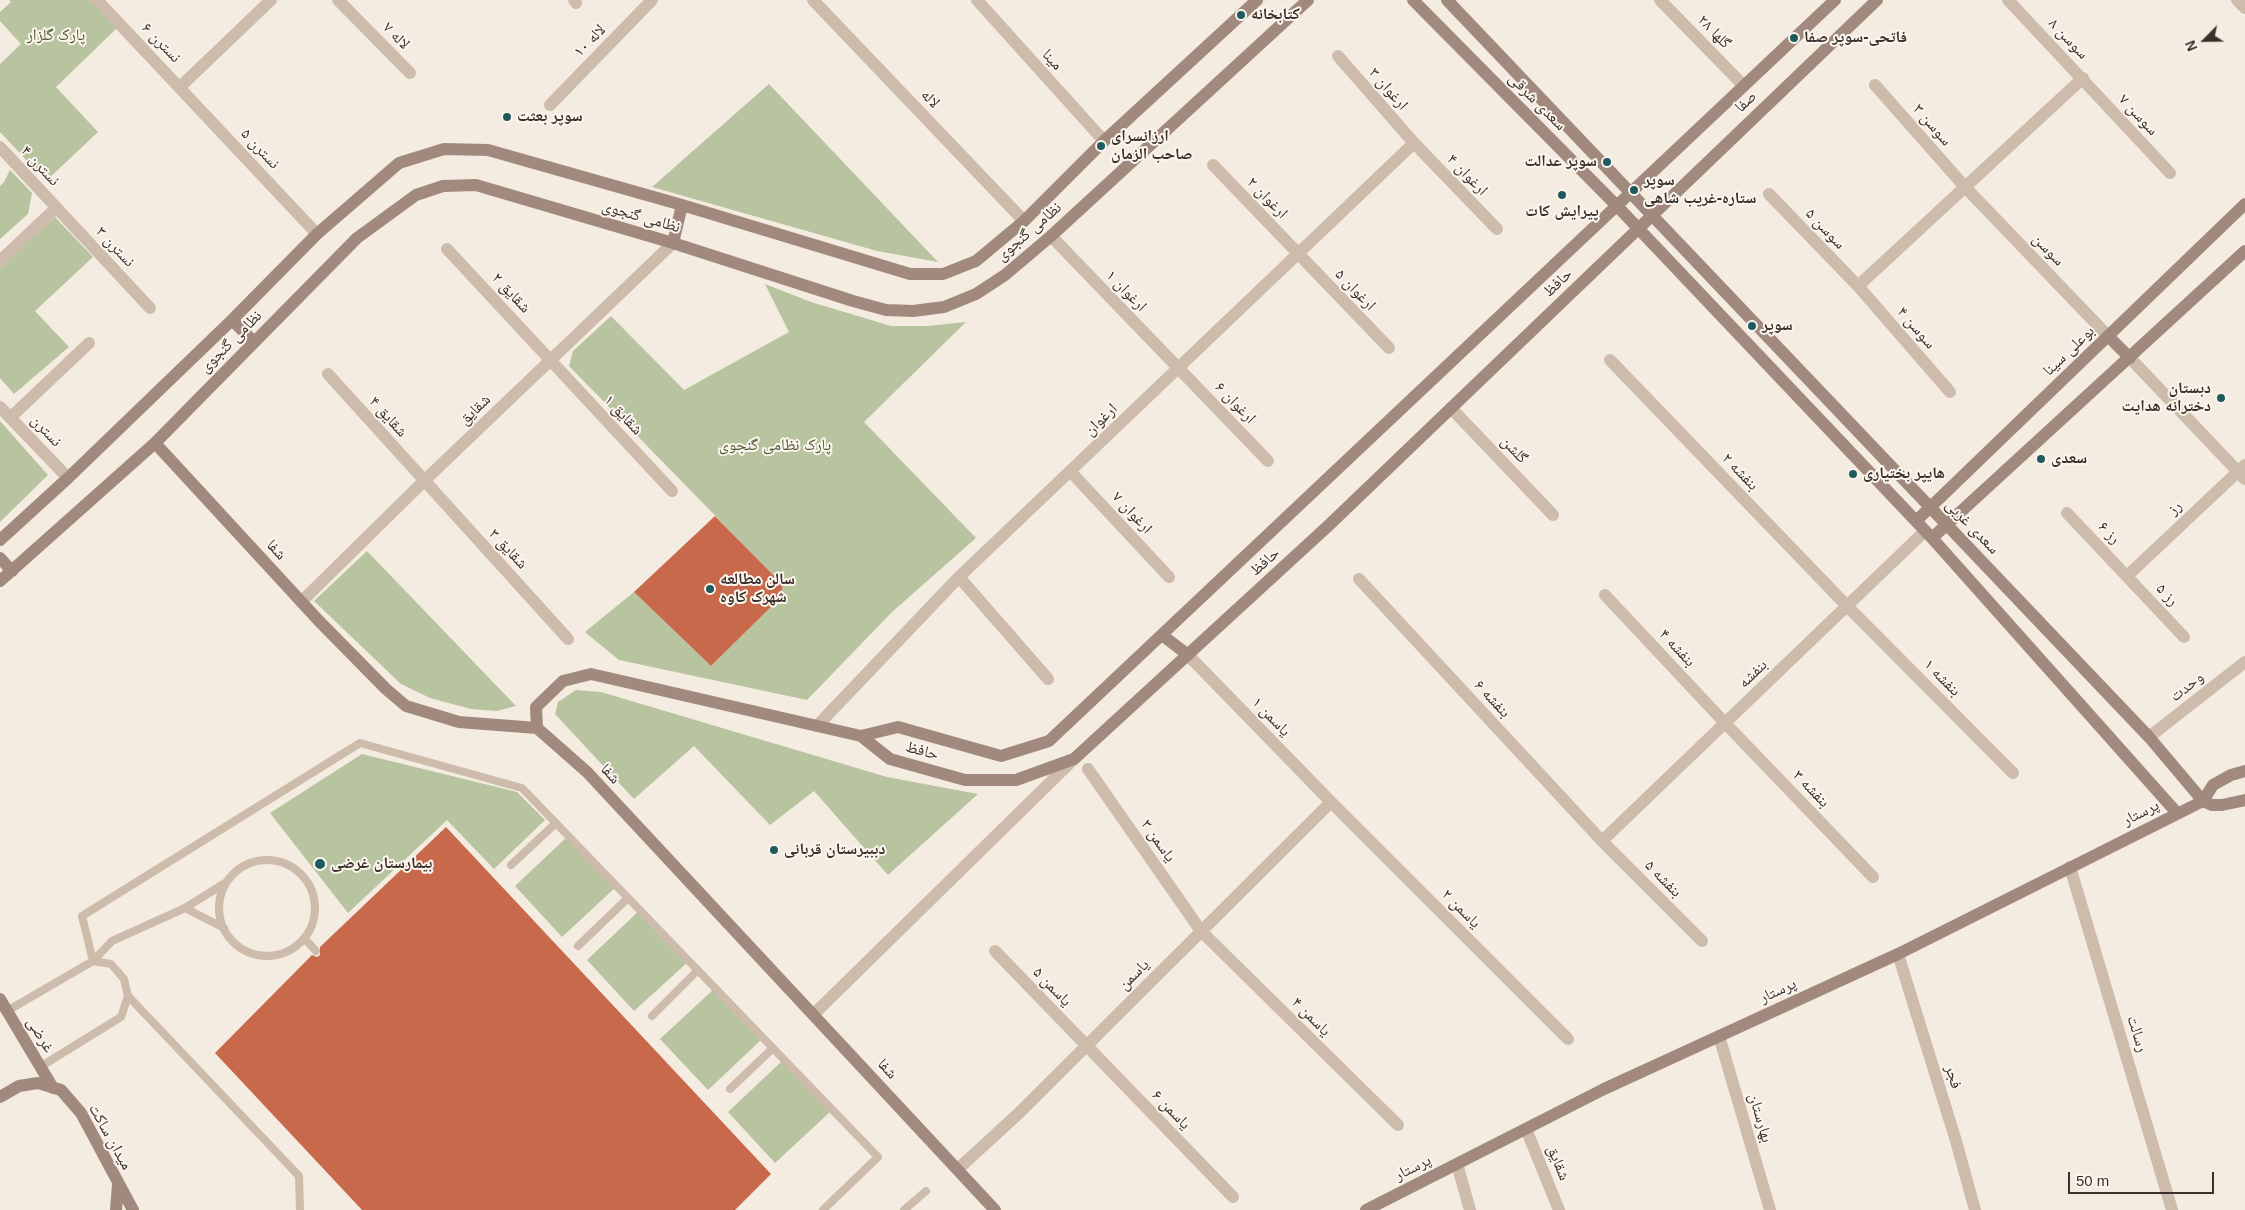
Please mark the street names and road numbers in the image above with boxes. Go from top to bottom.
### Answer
street label: گلها ۲۸ [1693,11,1735,53]
street label: سوسن ۸ [2044,15,2092,63]
street label: لاله ۷ [378,18,414,54]
street label: نسترن ۶ [137,19,185,67]
street label: لاله ۱۰ [570,21,610,61]
street label: مینا [1038,45,1066,75]
street label: ارغوان ۳ [1364,64,1412,114]
street label: سعدی شرقی [1504,69,1570,135]
street label: لاله [917,86,943,112]
street label: صفا [1731,87,1761,117]
street label: سوسن ۷ [2114,90,2162,140]
street label: سوسن ۳ [1909,100,1955,150]
street label: نسترن ۵ [237,125,283,173]
street label: نسترن ۴ [17,142,63,190]
street label: ارغوان ۴ [1443,150,1491,200]
street label: ارغوان ۲ [1243,173,1291,223]
street label: نظامی گنجوی [600,197,682,237]
street label: نظامی گنجوی [992,198,1066,266]
street label: سوسن ۵ [1801,205,1849,253]
street label: نسترن ۳ [92,223,138,271]
street label: سوسن [2028,230,2068,270]
street label: ارغوان ۵ [1331,265,1379,315]
street label: حافظ [1539,265,1577,301]
street label: ارغوان ۱ [1102,266,1150,316]
street label: شقایق ۲ [488,269,534,317]
street label: سوسن ۴ [1893,303,1939,353]
street label: نظامی گنجوی [196,307,266,377]
street label: بوعلی سینا [2039,322,2099,380]
street label: ارغوان ۶ [1211,378,1259,428]
street label: شقایق [455,390,495,430]
street label: شقایق ۱ [600,391,646,439]
street label: شقایق ۴ [365,393,411,441]
street label: ارغوان [1080,400,1122,440]
street label: نسترن [26,411,66,451]
street label: گلشن [1497,432,1531,468]
street label: بنفشه ۲ [1718,449,1762,495]
street label: ارغوان ۷ [1108,488,1156,538]
street label: سعدی غربی [1941,496,2003,558]
street label: رز [2164,497,2186,519]
street label: رز ۶ [2094,518,2124,548]
street label: شقایق ۳ [485,525,531,573]
street label: شفا [262,536,290,564]
street label: حافظ [1246,544,1284,580]
street label: رز ۵ [2152,580,2182,610]
street label: بنفشه ۴ [1655,625,1699,671]
street label: بنفشه ۱ [1919,655,1965,701]
street label: بنفشه [1734,656,1772,692]
street label: وحدت [2166,668,2208,706]
street label: بنفشه ۶ [1470,676,1514,722]
street label: یاسمن ۱ [1248,693,1294,741]
street label: حافظ [903,737,941,765]
street label: شفا [596,760,624,788]
street label: بنفشه ۳ [1789,766,1833,812]
street label: پرستار [2120,796,2162,830]
street label: یاسمن ۳ [1136,816,1180,866]
street label: بنفشه ۵ [1640,856,1686,902]
street label: یاسمن ۲ [1437,885,1485,933]
street label: یاسمن [1114,955,1154,995]
street label: یاسمن ۵ [1029,963,1075,1011]
street label: پرستار [1757,974,1799,1008]
street label: یاسمن ۴ [1287,993,1335,1041]
street label: رسالت [2122,1013,2152,1055]
street label: غرضی [22,1014,58,1056]
street label: شفا [873,1055,901,1083]
street label: فجر [1940,1063,1966,1091]
street label: یاسمن ۶ [1148,1086,1194,1134]
street label: بهارستان [1744,1091,1776,1145]
street label: میدان ساکت [84,1101,136,1173]
street label: شقایق [1542,1142,1574,1184]
street label: پرستار [1392,1151,1434,1185]

